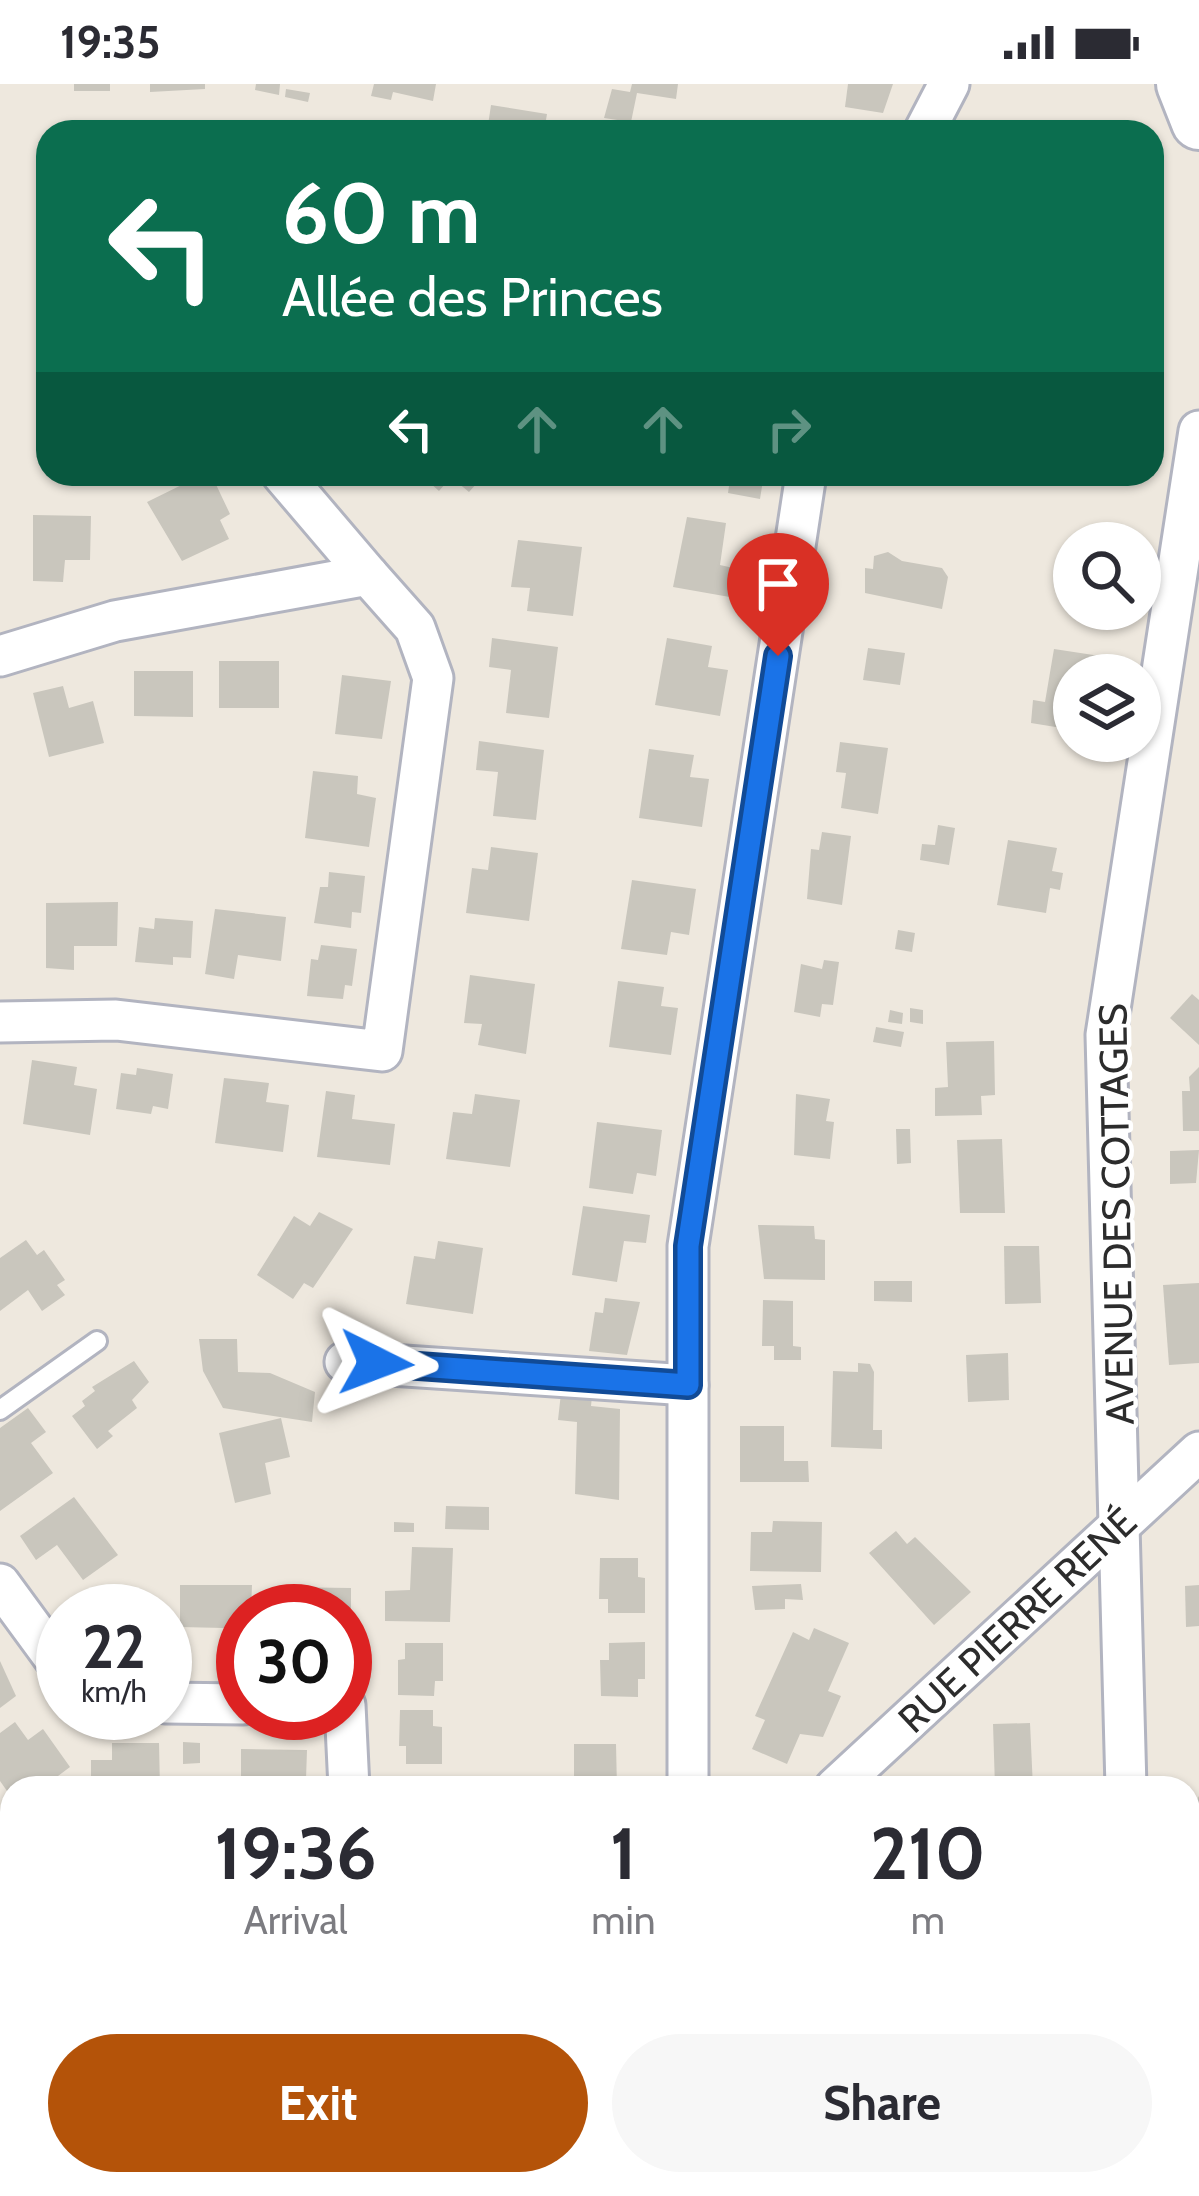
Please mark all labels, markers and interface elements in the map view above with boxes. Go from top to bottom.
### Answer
text: 19:35 [60,15,160,69]
text: 60 m [282,162,480,264]
icon: left [84,168,240,324]
text: Allée des Princes [282,264,663,330]
icon: left [378,396,444,462]
icon: ahead [504,396,570,462]
icon: ahead [630,396,696,462]
icon: right [756,396,822,462]
map controls [1053,522,1161,762]
button: search [1053,522,1161,630]
pin [727,533,829,656]
icon: arrive [745,551,811,617]
button: layers [1053,654,1161,762]
street label: AVENUE DES COTTAGES [1088,1003,1144,1425]
position arrow [313,1300,439,1426]
street label: RUE PIERRE RENÉ [888,1498,1146,1742]
speed limit sign: 30 [216,1584,372,1740]
text: 22 [82,1610,146,1683]
text: km/h [81,1673,147,1710]
text: 19:36 [214,1810,377,1897]
text: 1 [610,1810,637,1897]
text: 210 [870,1810,985,1897]
text: Arrival [244,1896,348,1944]
text: min [591,1896,656,1944]
text: m [911,1896,945,1944]
button: Exit [48,2034,588,2172]
button: Share [612,2034,1152,2172]

